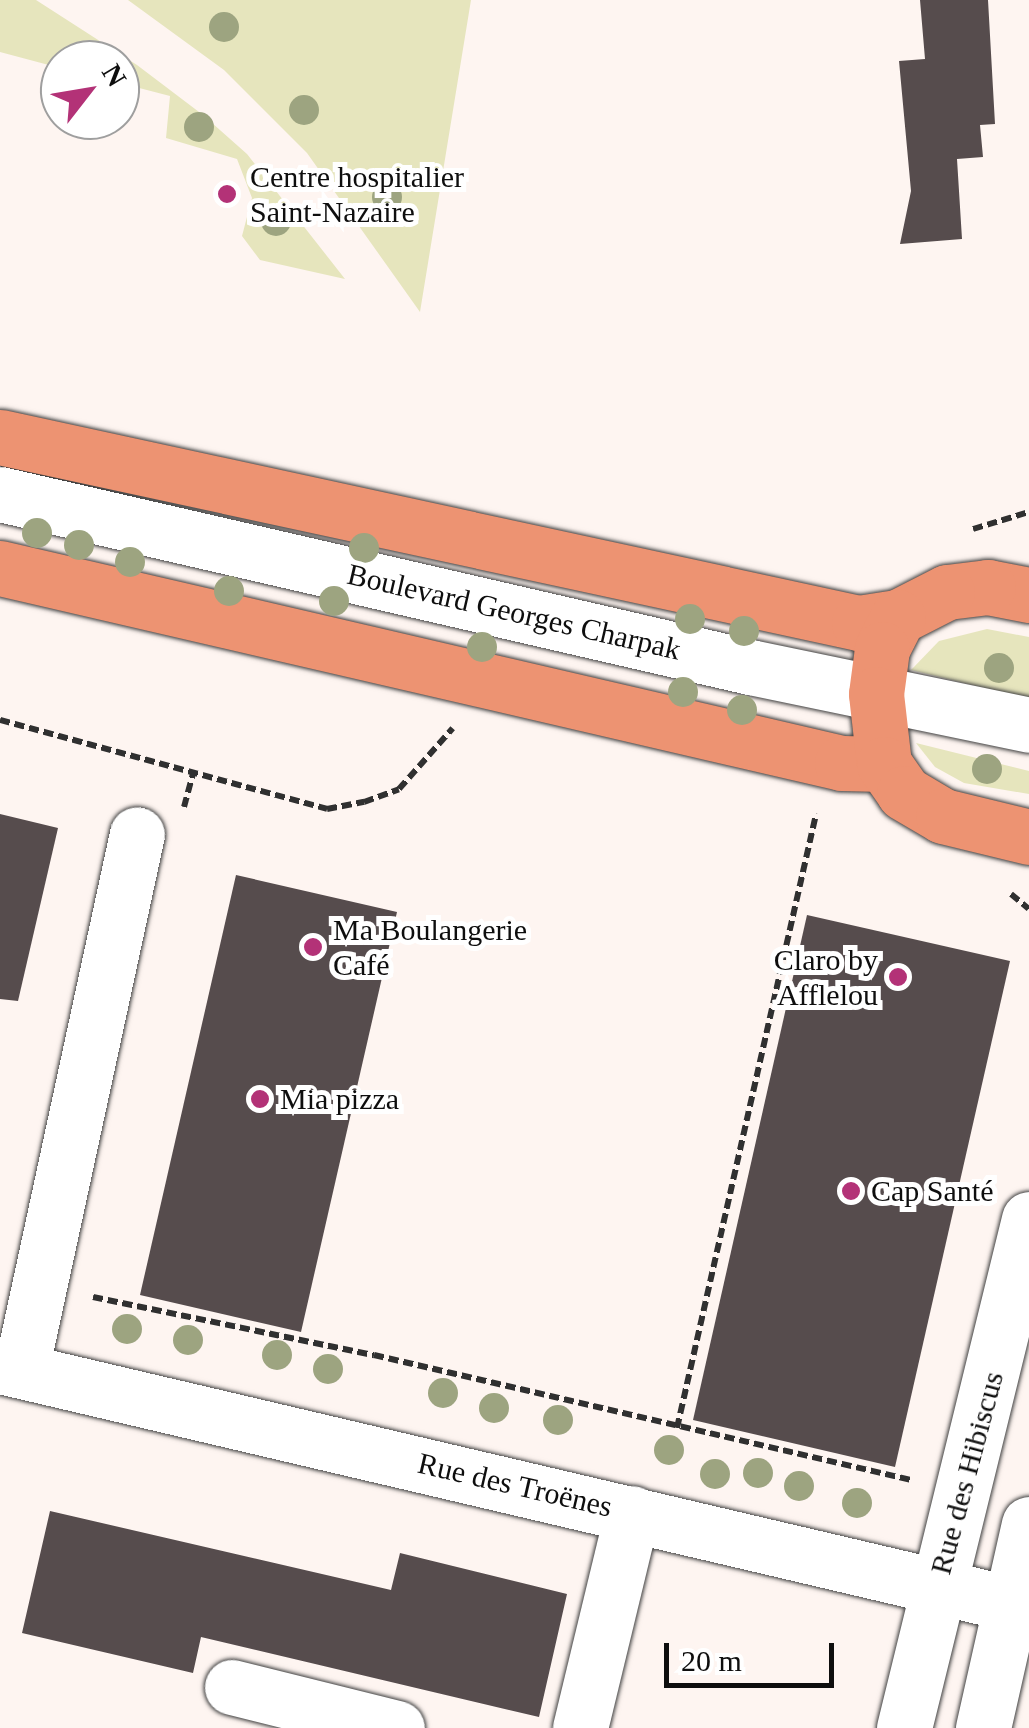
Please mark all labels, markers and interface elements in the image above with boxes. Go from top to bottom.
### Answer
north arrow [40,40,140,140]
text: N [96,59,133,92]
place label: Centre hospitalier Saint-Nazaire [250,159,464,230]
marker: Centre hospitalier Saint-Nazaire [214,181,240,207]
street label: Boulevard Georges Charpak [344,556,684,668]
place label: Ma Boulangerie Café [333,912,527,982]
marker: Ma Boulangerie Café [302,936,324,958]
place label: Claro by Afflelou [774,942,878,1012]
marker: Claro by Afflelou [887,966,909,988]
place label: Mia pizza [280,1081,399,1117]
marker: Mia pizza [249,1088,271,1110]
place label: Cap Santé [871,1173,993,1209]
marker: Cap Santé [840,1180,862,1202]
street label: Rue des Hibiscus [923,1368,1011,1578]
street label: Rue des Troënes [414,1445,616,1525]
scale bar [669,1623,839,1685]
text: 20 m [681,1644,742,1677]

